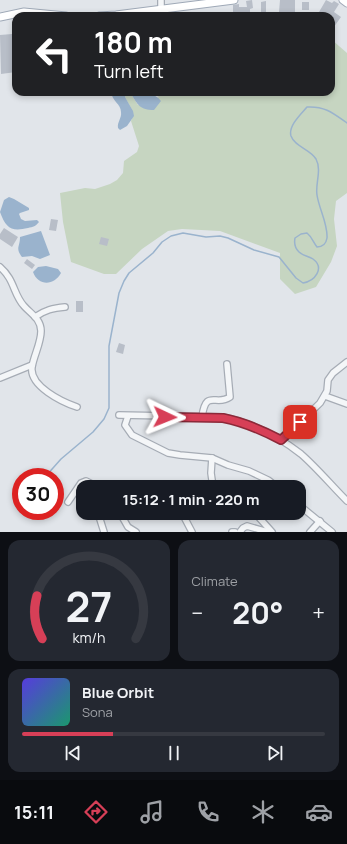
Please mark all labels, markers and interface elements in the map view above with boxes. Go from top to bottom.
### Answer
text: 180 m [94,23,173,61]
icon: left [28,28,80,80]
text: Turn left [94,59,164,83]
position arrow [144,396,186,438]
pin [283,405,317,439]
icon: arrive [289,411,311,433]
speed limit sign: 30 [12,468,64,520]
text: 15:12 · 1 min · 220 m [123,489,259,510]
text: Climate [192,572,238,590]
text: 27 [65,577,112,633]
text: 20° [232,592,283,633]
text: − [192,598,203,628]
text: + [312,598,325,628]
text: km/h [72,627,105,646]
text: Blue Orbit [82,682,154,703]
text: Sona [82,703,113,721]
icon: previous [62,742,84,764]
icon: pause [163,742,185,764]
icon: next [264,742,286,764]
icon: directions [82,798,110,826]
icon: music [138,798,166,826]
icon: phone [194,798,222,826]
icon: climate [249,798,277,826]
icon: car [305,798,333,826]
text: 15:11 [14,800,54,824]

